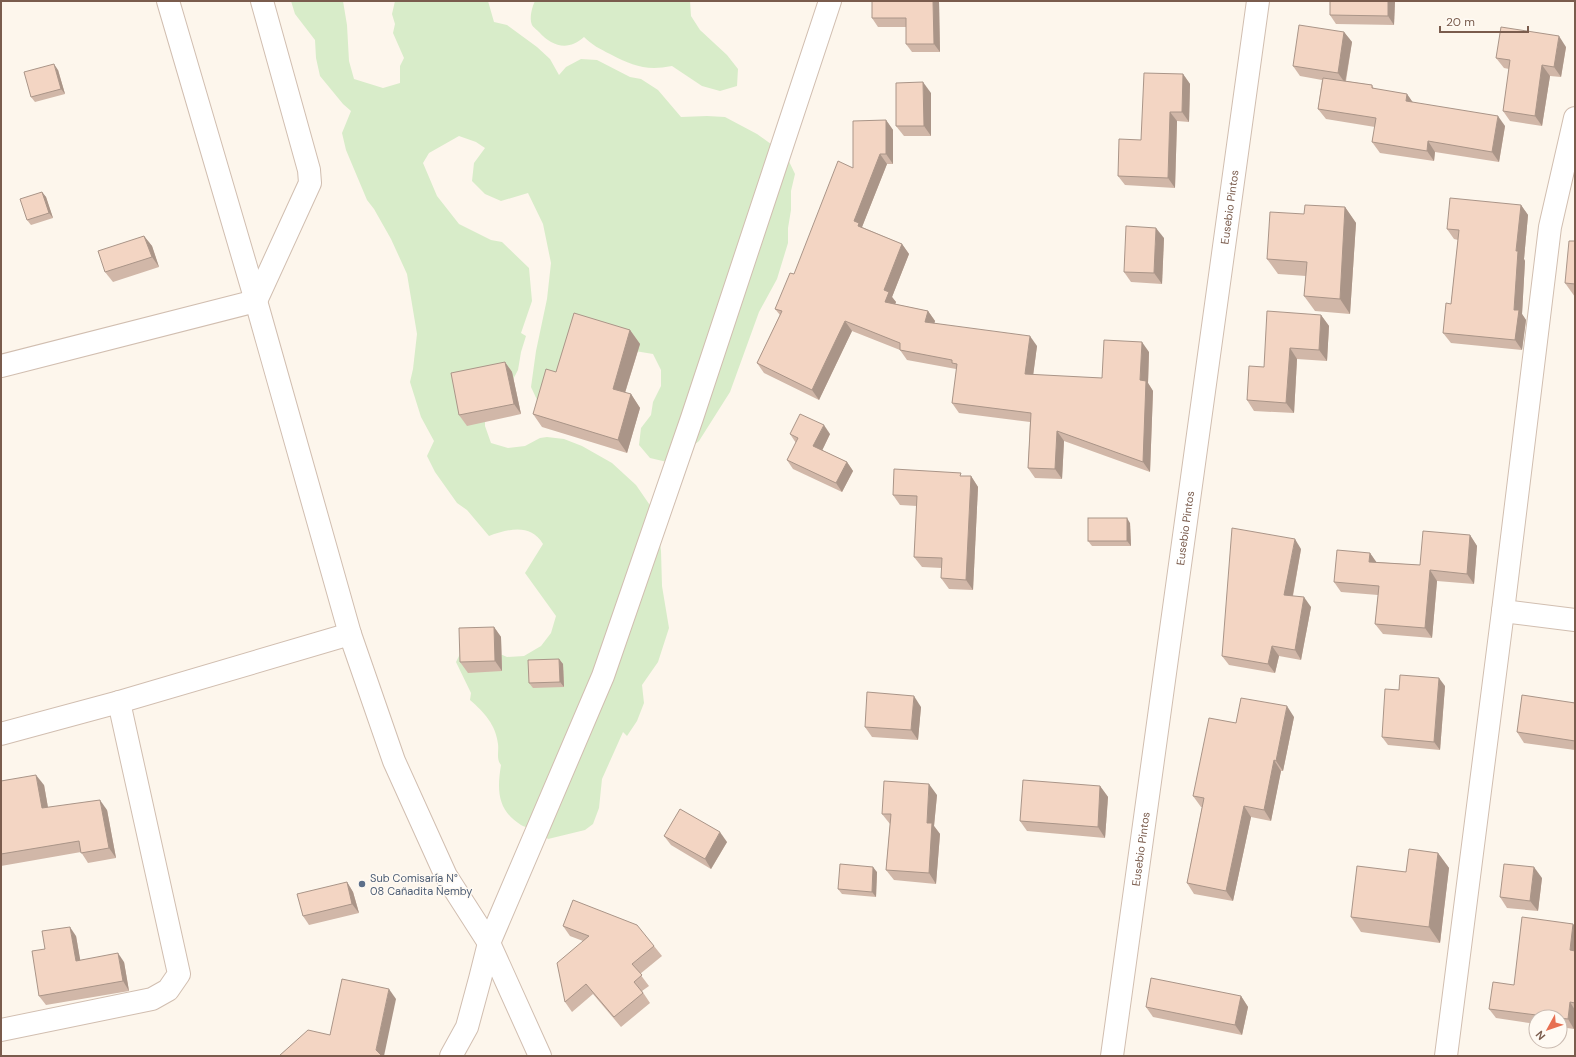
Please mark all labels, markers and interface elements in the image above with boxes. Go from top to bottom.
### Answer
scale bar [1440,8,1528,34]
text: 20 m [1446,14,1475,30]
street label: Eusebio Pintos [1217,169,1242,245]
street label: Eusebio Pintos [1173,490,1197,566]
street label: Eusebio Pintos [1129,811,1153,887]
place label: Sub Comisaría N° 08 Cañadita Ñemby [370,871,472,898]
marker: Sub Comisaría N° 08 Cañadita Ñemby [357,879,367,889]
north arrow [1528,1009,1568,1049]
text: N [1532,1028,1548,1043]

